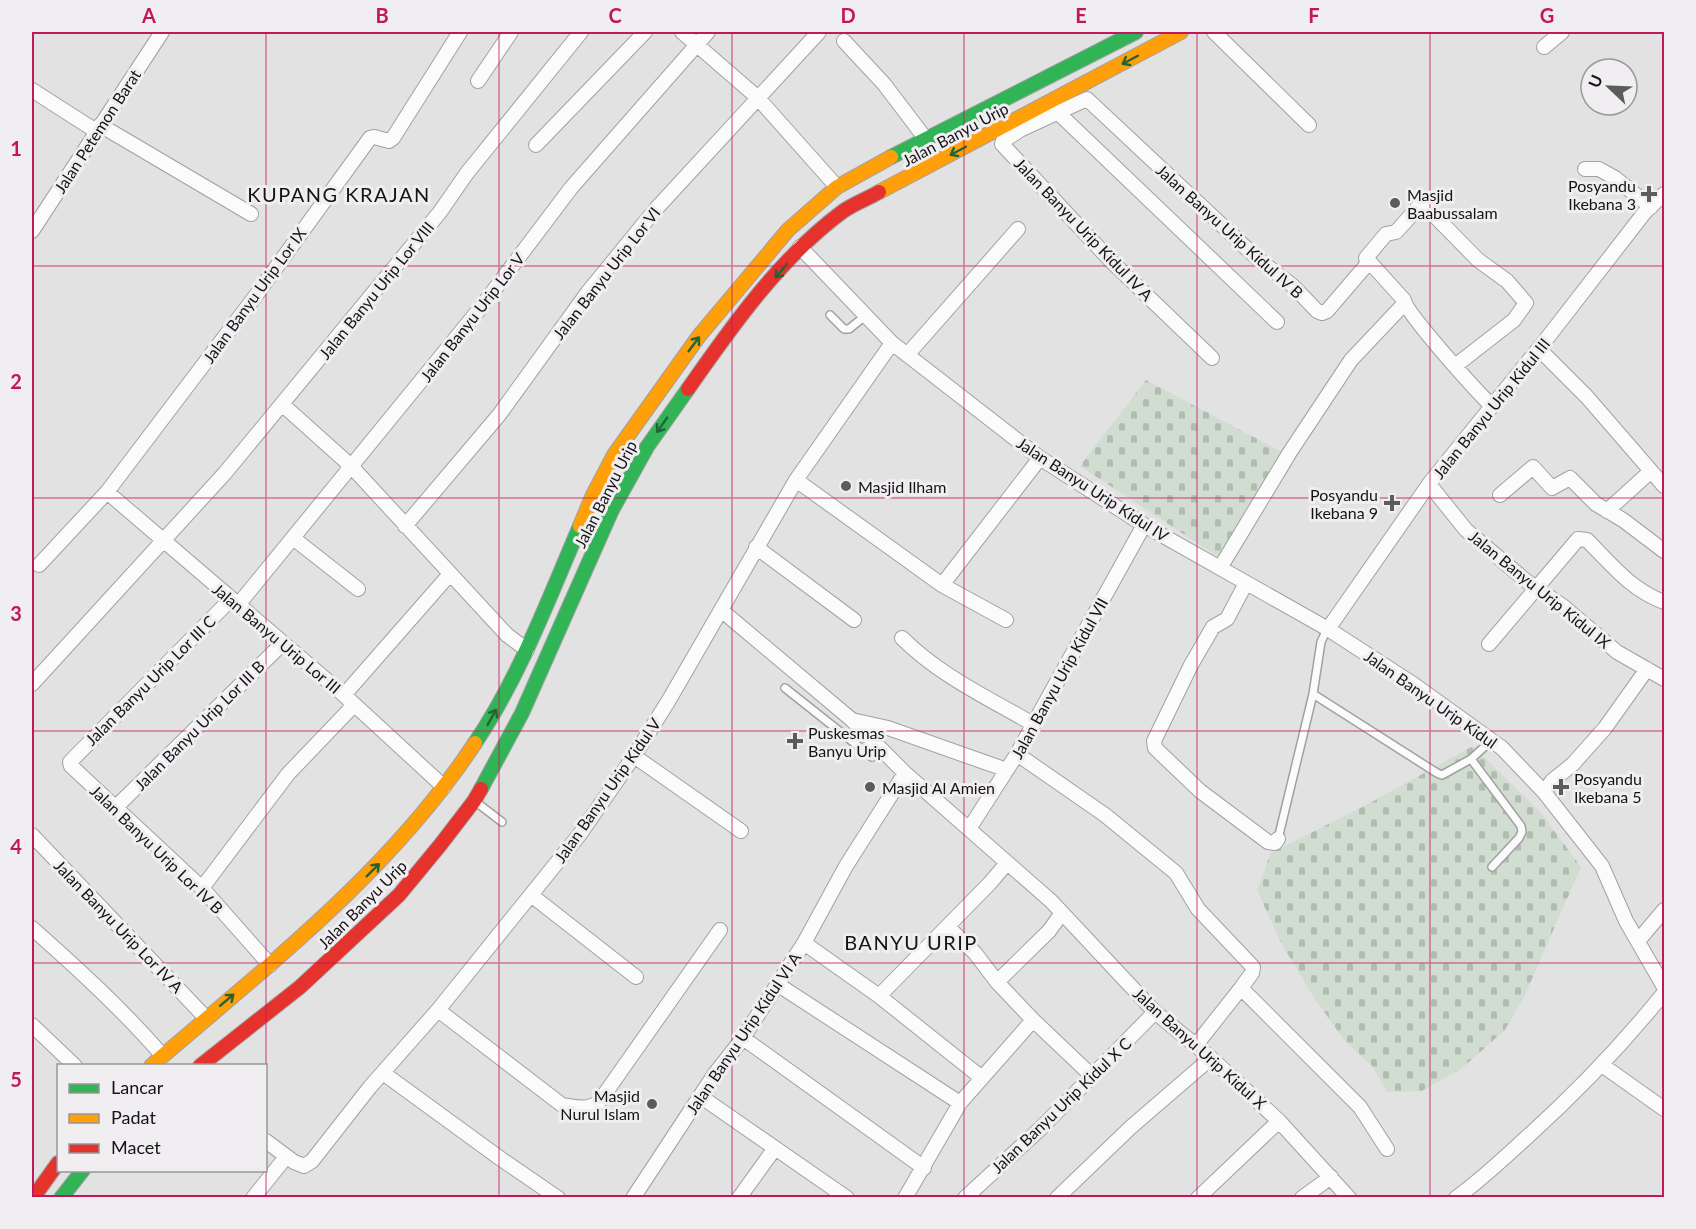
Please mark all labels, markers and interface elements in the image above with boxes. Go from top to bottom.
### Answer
text: A [141,3,156,27]
text: B [375,3,389,27]
text: C [608,3,622,27]
text: D [840,3,856,27]
text: E [1075,3,1087,27]
text: F [1308,3,1320,27]
text: G [1540,3,1554,27]
one-way arrow [1122,54,1139,66]
north arrow [1579,57,1639,117]
street label: Jalan Petemon Barat [50,65,144,196]
text: U [1584,72,1606,90]
street label: Jalan Banyu Urip [899,98,1011,170]
text: 1 [10,136,22,160]
one-way arrow [949,145,967,157]
street label: Jalan Banyu Urip Kidul IV A [1011,154,1157,304]
street label: Jalan Banyu Urip Kidul IV B [1153,160,1307,302]
place label: Posyandu Ikebana 3 [1568,176,1636,213]
district label: KUPANG KRAJAN [247,182,431,206]
place label: Masjid Baabussalam [1407,185,1498,222]
marker: Posyandu Ikebana 3 [1640,185,1658,203]
marker: Masjid Baabussalam [1388,196,1402,210]
street label: Jalan Banyu Urip Lor VI [548,203,664,343]
street label: Jalan Banyu Urip Lor VIII [315,217,437,363]
street label: Jalan Banyu Urip Lor IX [198,223,310,366]
street label: Jalan Banyu Urip Lor V [416,249,528,385]
one-way arrow [774,263,787,279]
street label: Jalan Banyu Urip Kidul III [1428,334,1554,482]
one-way arrow [688,336,700,352]
text: 2 [10,369,22,393]
one-way arrow [656,417,668,433]
street label: Jalan Banyu Urip Kidul IV [1014,433,1173,545]
street label: Jalan Banyu Urip [570,437,640,551]
place label: Masjid Ilham [858,477,946,496]
marker: Masjid Ilham [839,479,853,493]
place label: Posyandu Ikebana 9 [1310,485,1378,522]
marker: Posyandu Ikebana 9 [1383,494,1401,512]
street label: Jalan Banyu Urip Kidul IX [1465,526,1615,652]
street label: Jalan Banyu Urip Lor III [209,579,345,697]
street label: Jalan Banyu Urip Kidul VII [1007,594,1111,762]
text: 3 [10,601,22,625]
street label: Jalan Banyu Urip Lor III C [81,611,219,749]
street label: Jalan Banyu Urip Kidul [1361,646,1501,752]
street label: Jalan Banyu Urip Lor III B [130,656,268,794]
one-way arrow [487,708,498,726]
street label: Jalan Banyu Urip Kidul V [550,714,664,866]
place label: Puskesmas Banyu Urip [808,723,886,760]
marker: Puskesmas Banyu Urip [786,732,804,750]
place label: Posyandu Ikebana 5 [1574,769,1642,806]
place label: Masjid Al Amien [882,778,995,797]
marker: Posyandu Ikebana 5 [1552,778,1570,796]
marker: Masjid Al Amien [863,780,877,794]
street label: Jalan Banyu Urip Lor IV B [87,781,227,917]
text: 4 [10,834,22,858]
street label: Jalan Banyu Urip Lor IV A [51,856,187,996]
street label: Jalan Banyu Urip [314,856,410,952]
one-way arrow [365,863,380,878]
district label: BANYU URIP [844,930,978,954]
street label: Jalan Banyu Urip Kidul VI A [682,948,804,1117]
street label: Jalan Banyu Urip Kidul X [1130,983,1271,1113]
one-way arrow [219,993,234,1007]
street label: Jalan Banyu Urip Kidul X C [987,1033,1135,1177]
legend [57,1064,267,1172]
text: 5 [10,1067,22,1091]
text: Lancar [111,1076,164,1098]
place label: Masjid Nurul Islam [560,1086,640,1123]
marker: Masjid Nurul Islam [645,1097,659,1111]
text: Padat [111,1106,156,1128]
text: Macet [111,1136,161,1158]

